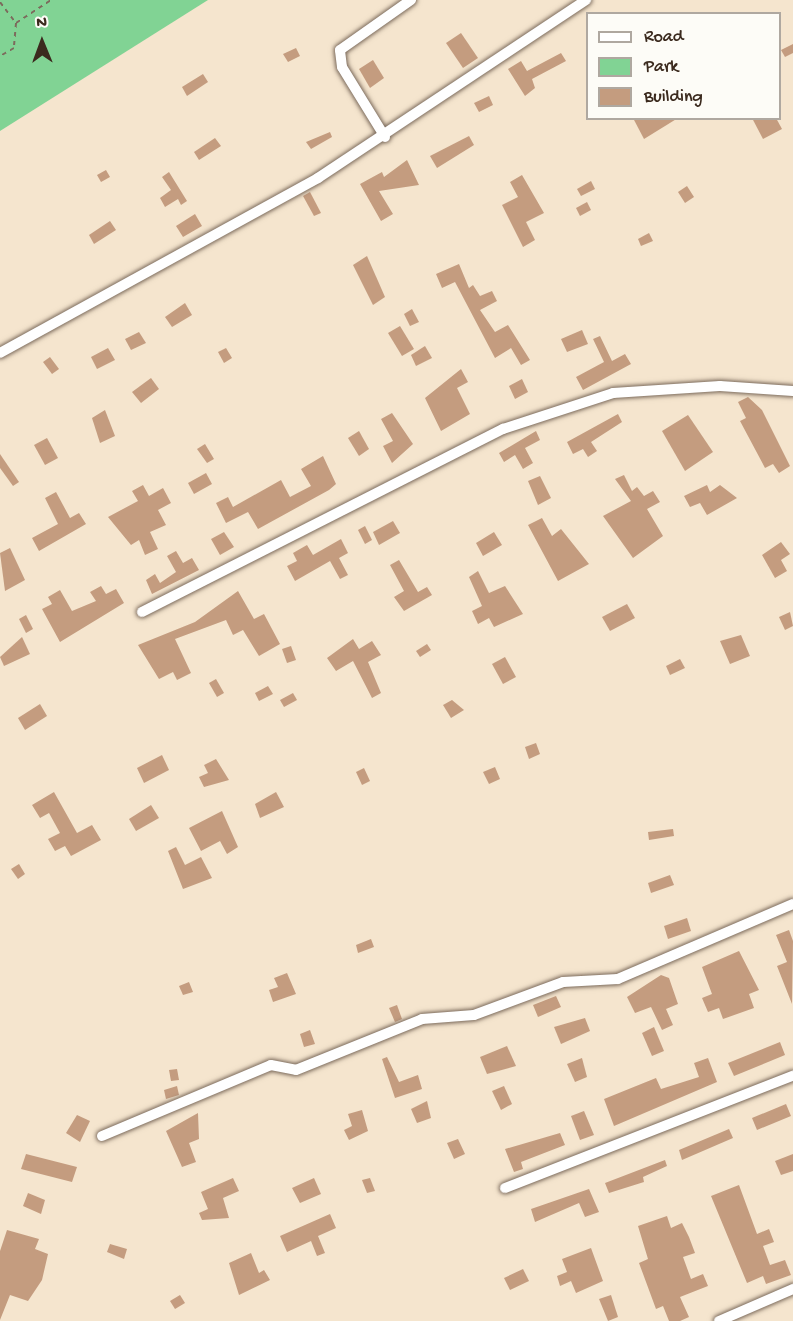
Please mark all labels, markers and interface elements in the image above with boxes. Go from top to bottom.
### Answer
north arrow [12,12,72,72]
legend [586,12,781,120]
text: N [36,14,47,33]
text: Road [644,27,683,48]
text: Park [644,57,678,78]
text: Building [644,87,703,108]

